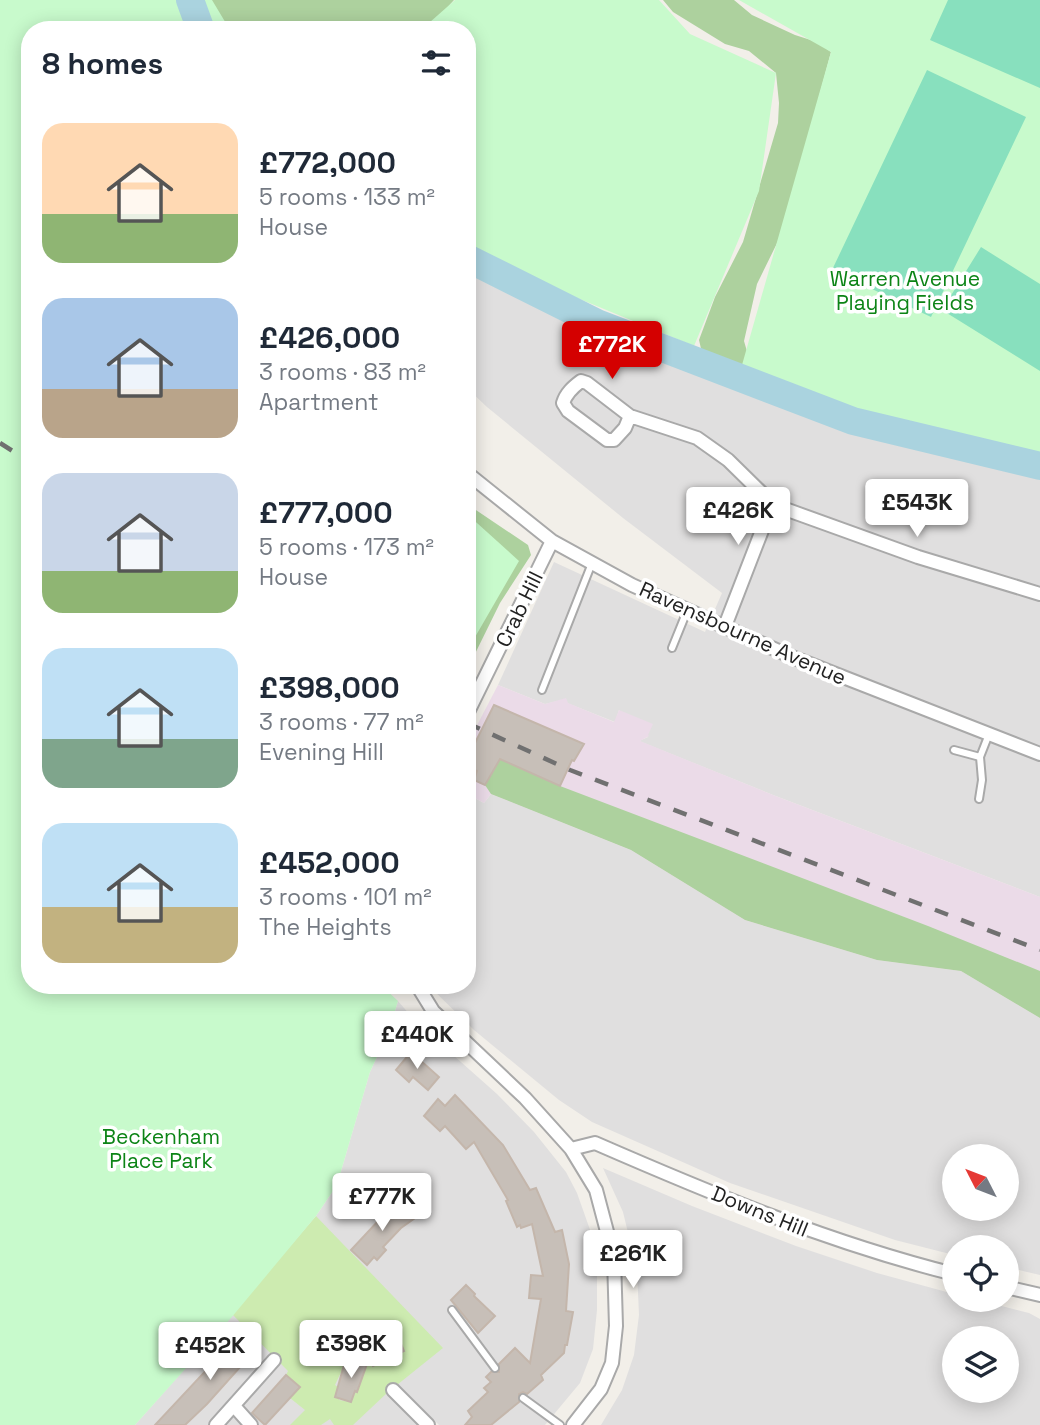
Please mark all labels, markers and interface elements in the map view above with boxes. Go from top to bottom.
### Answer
text: 8 homes [42,44,163,83]
icon: filters [417,44,455,82]
text: £772,000 [259,143,396,182]
icon: home [98,151,182,235]
text: 5 rooms · 133 m² [259,182,435,212]
text: House [259,212,328,242]
park label: Warren Avenue Playing Fields [830,265,980,316]
text: £426,000 [259,318,400,357]
pin: £772K [563,322,661,381]
icon: home [98,326,182,410]
text: £772K [578,329,646,359]
text: 3 rooms · 83 m² [259,357,426,387]
text: Apartment [259,387,379,417]
pin: £543K [868,480,966,539]
text: £543K [881,487,953,517]
pin: £426K [689,488,787,547]
text: £777,000 [259,493,393,532]
text: £426K [702,495,774,525]
icon: home [98,501,182,585]
text: 5 rooms · 173 m² [259,532,434,562]
text: House [259,562,328,592]
street label: Crab Hill [489,567,549,651]
street label: Ravensbourne Avenue [635,575,851,691]
text: £398,000 [259,668,400,707]
icon: home [98,676,182,760]
text: 3 rooms · 77 m² [259,707,424,737]
text: Evening Hill [259,737,384,767]
text: £452,000 [259,843,400,882]
icon: home [98,851,182,935]
text: 3 rooms · 101 m² [259,882,432,912]
text: The Heights [259,912,392,942]
pin: £440K [368,1012,466,1071]
text: £440K [380,1019,454,1049]
park label: Beckenham Place Park [102,1123,220,1174]
north arrow [942,1144,1018,1222]
map controls [942,1144,1019,1403]
pin: £777K [333,1174,431,1233]
street label: Downs Hill [708,1179,812,1243]
text: £777K [348,1181,416,1211]
pin: £261K [584,1230,682,1290]
button: locate [942,1235,1019,1312]
text: £261K [599,1238,667,1268]
pin: £398K [302,1320,400,1380]
pin: £452K [161,1322,259,1382]
button: layers [942,1326,1019,1403]
text: £398K [315,1328,387,1358]
text: £452K [175,1330,245,1360]

